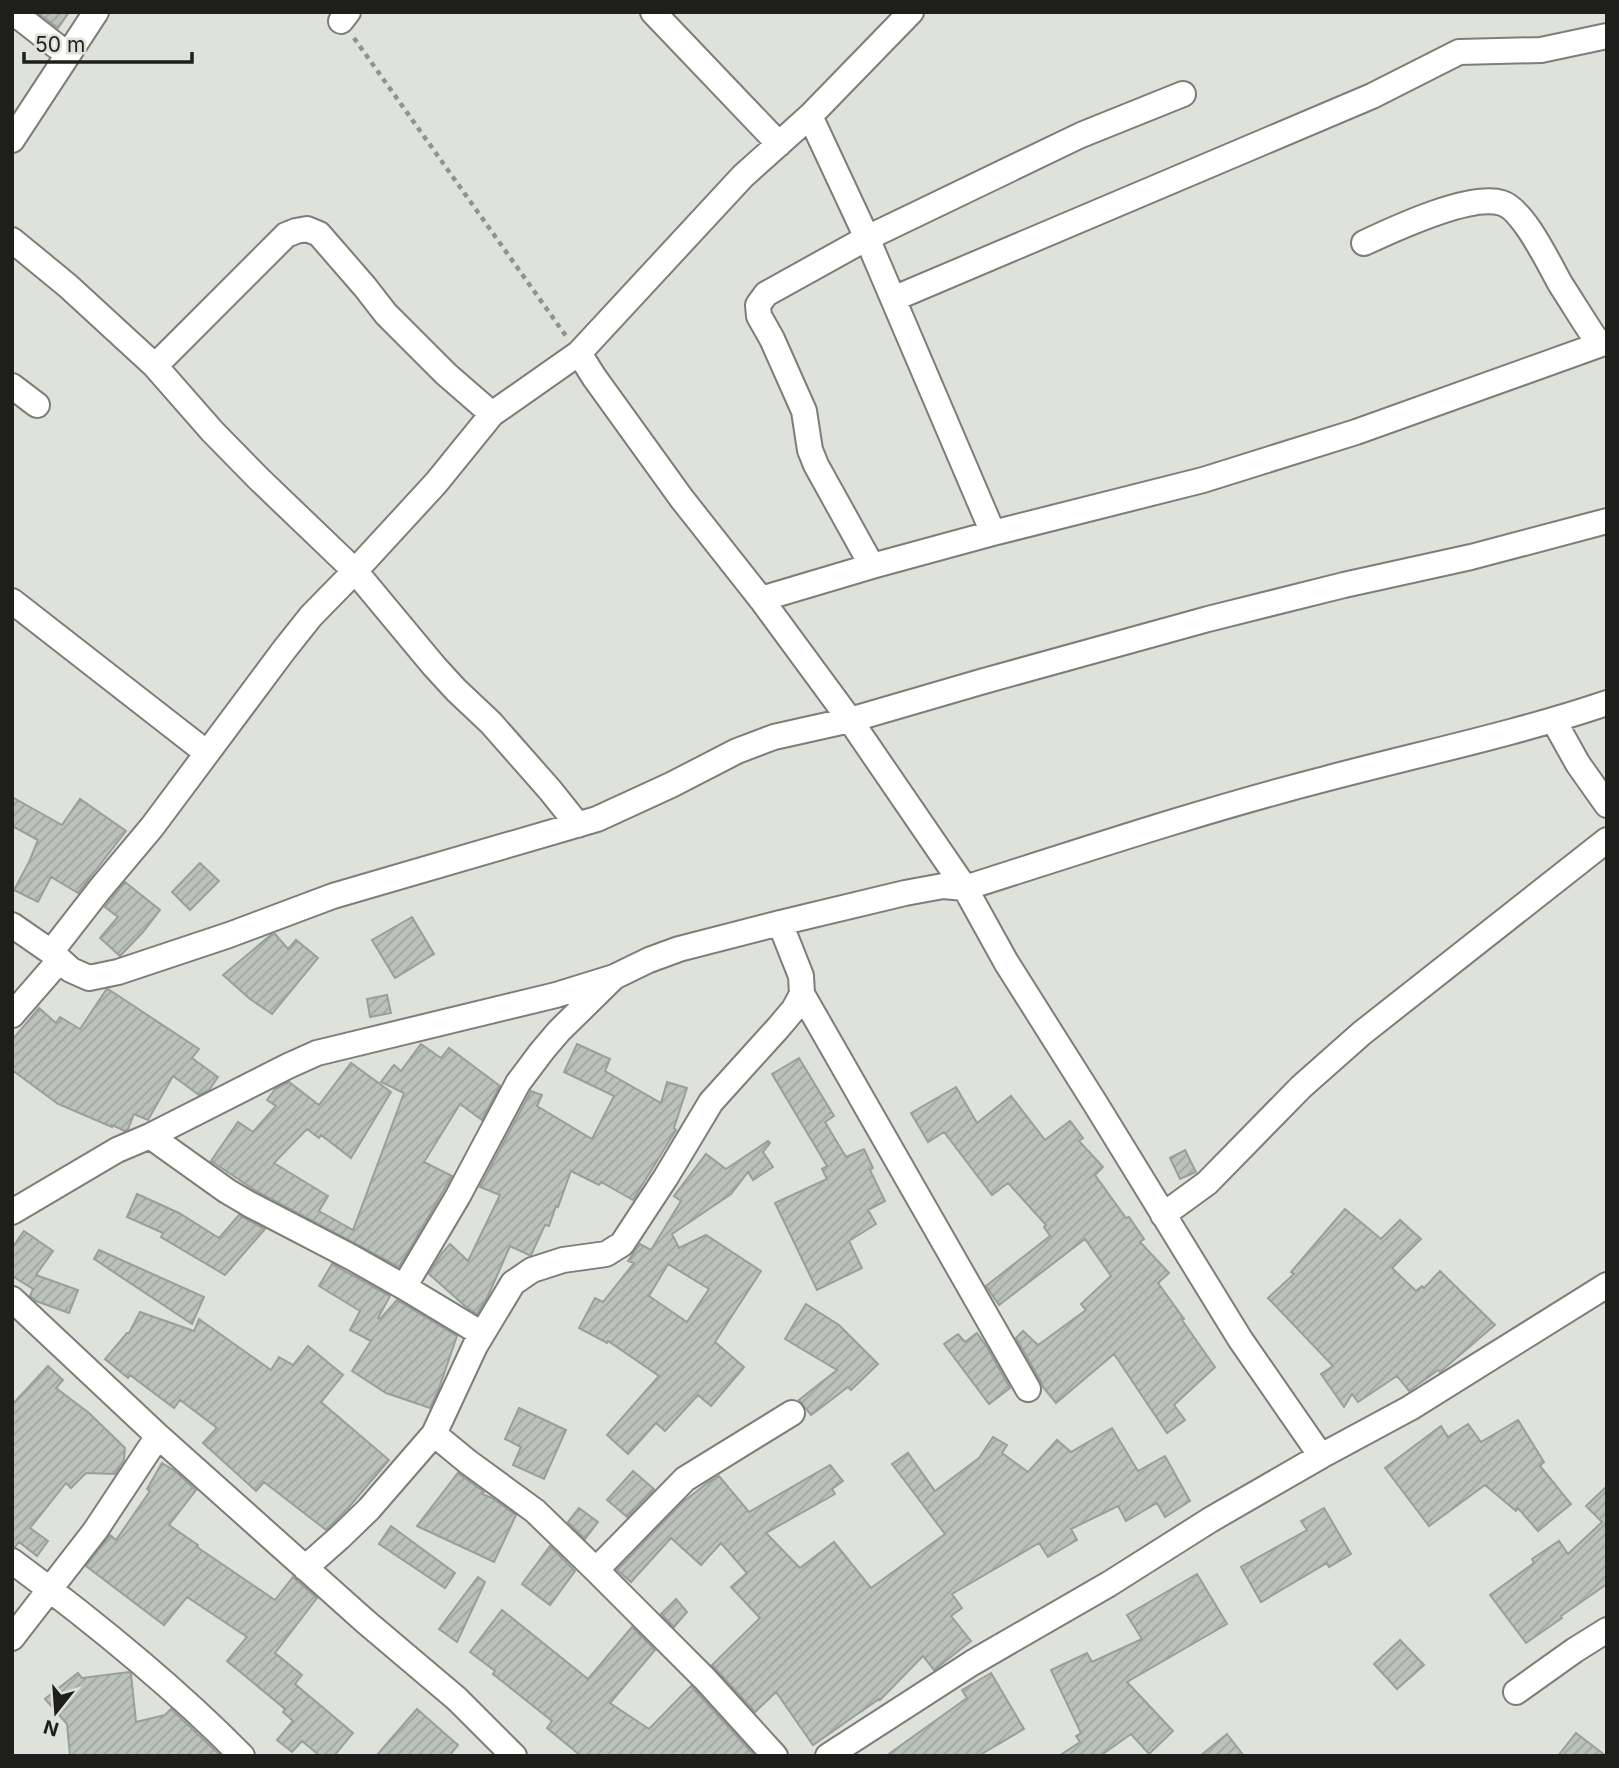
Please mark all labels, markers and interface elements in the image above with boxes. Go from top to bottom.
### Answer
scale bar [24,21,192,65]
text: 50 m [35,32,85,57]
north arrow [21,1677,91,1747]
text: N [41,1715,61,1741]

